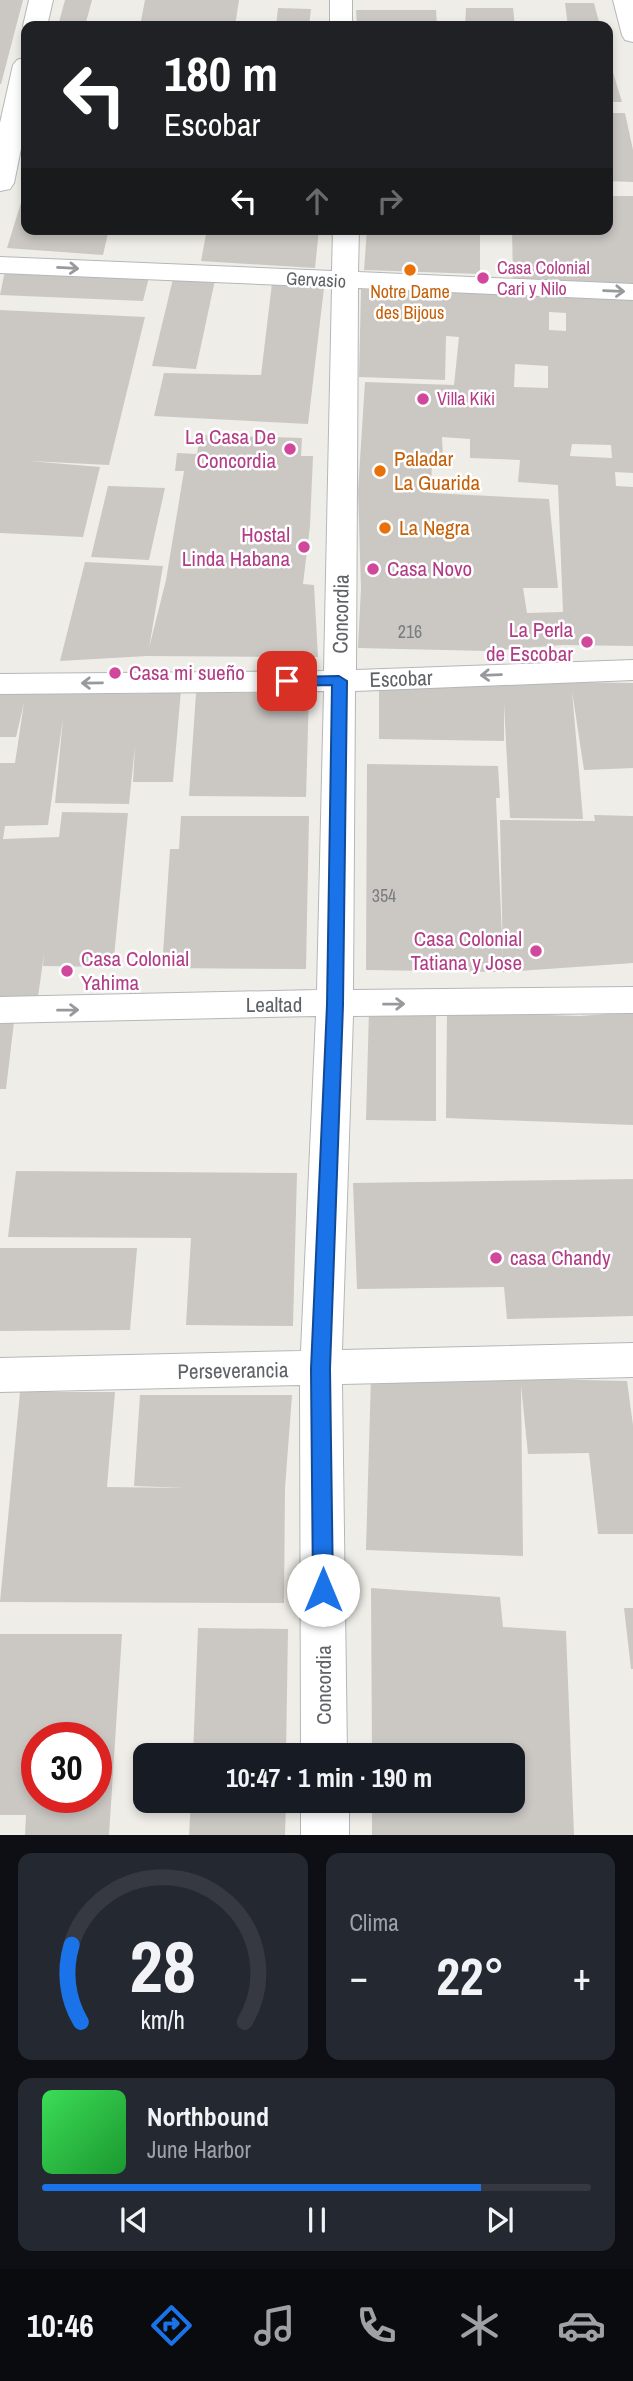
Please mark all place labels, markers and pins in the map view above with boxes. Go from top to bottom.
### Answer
place label: Casa Colonial Cari y Nilo [497,255,590,301]
marker: Notre Dame des Bijous [402,262,418,278]
marker: Casa Colonial Cari y Nilo [475,270,491,286]
place label: Notre Dame des Bijous [370,279,450,325]
place label: Villa Kiki [437,386,495,411]
marker: Villa Kiki [415,391,431,407]
place label: La Casa De Concordia [185,422,276,475]
marker: La Casa De Concordia [282,441,298,457]
place label: Paladar La Guarida [394,444,481,497]
marker: Paladar La Guarida [372,463,388,479]
place label: La Negra [399,513,470,542]
place label: Hostal Linda Habana [182,520,290,573]
marker: La Negra [377,520,393,536]
marker: Hostal Linda Habana [296,539,312,555]
place label: Casa Novo [387,554,472,583]
marker: Casa Novo [365,561,381,577]
place label: La Perla de Escobar [486,615,573,668]
marker: La Perla de Escobar [579,634,595,650]
pin [257,651,317,711]
place label: Casa mi sueño [129,658,245,687]
marker: Casa mi sueño [107,665,123,681]
place label: Casa Colonial Tatiana y Jose [411,924,522,977]
marker: Casa Colonial Tatiana y Jose [528,943,544,959]
place label: Casa Colonial Yahima [81,944,189,997]
marker: Casa Colonial Yahima [59,963,75,979]
place label: casa Chandy [510,1243,611,1272]
marker: casa Chandy [488,1250,504,1266]

